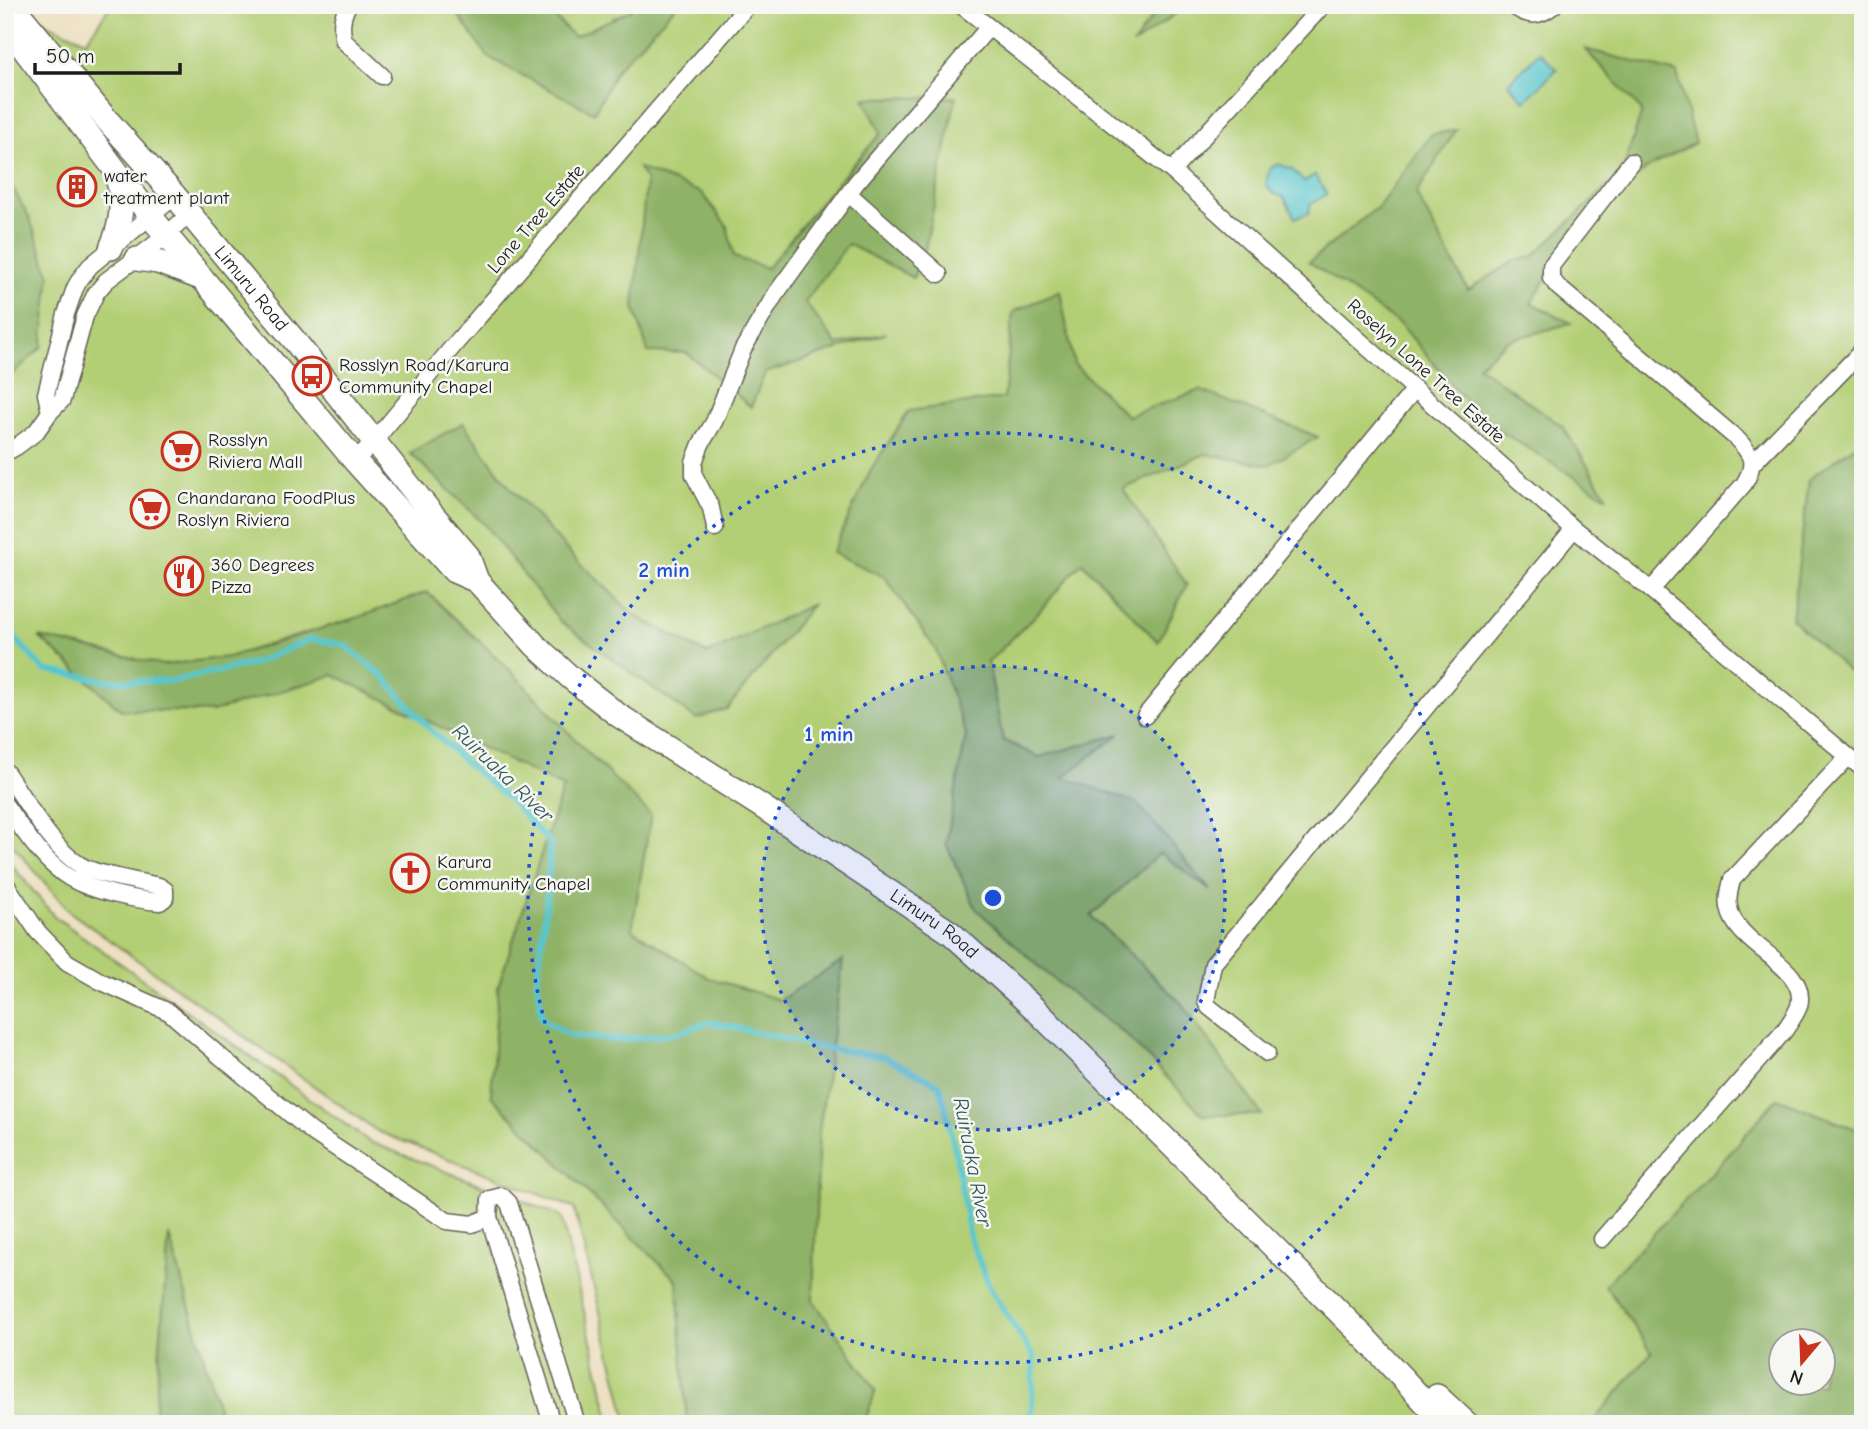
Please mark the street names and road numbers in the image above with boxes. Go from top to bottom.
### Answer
street label: Lone Tree Estate [483,160,589,278]
street label: Limuru Road [210,241,293,335]
street label: Roselyn Lone Tree Estate [1343,294,1509,448]
street label: Limuru Road [886,884,983,963]

